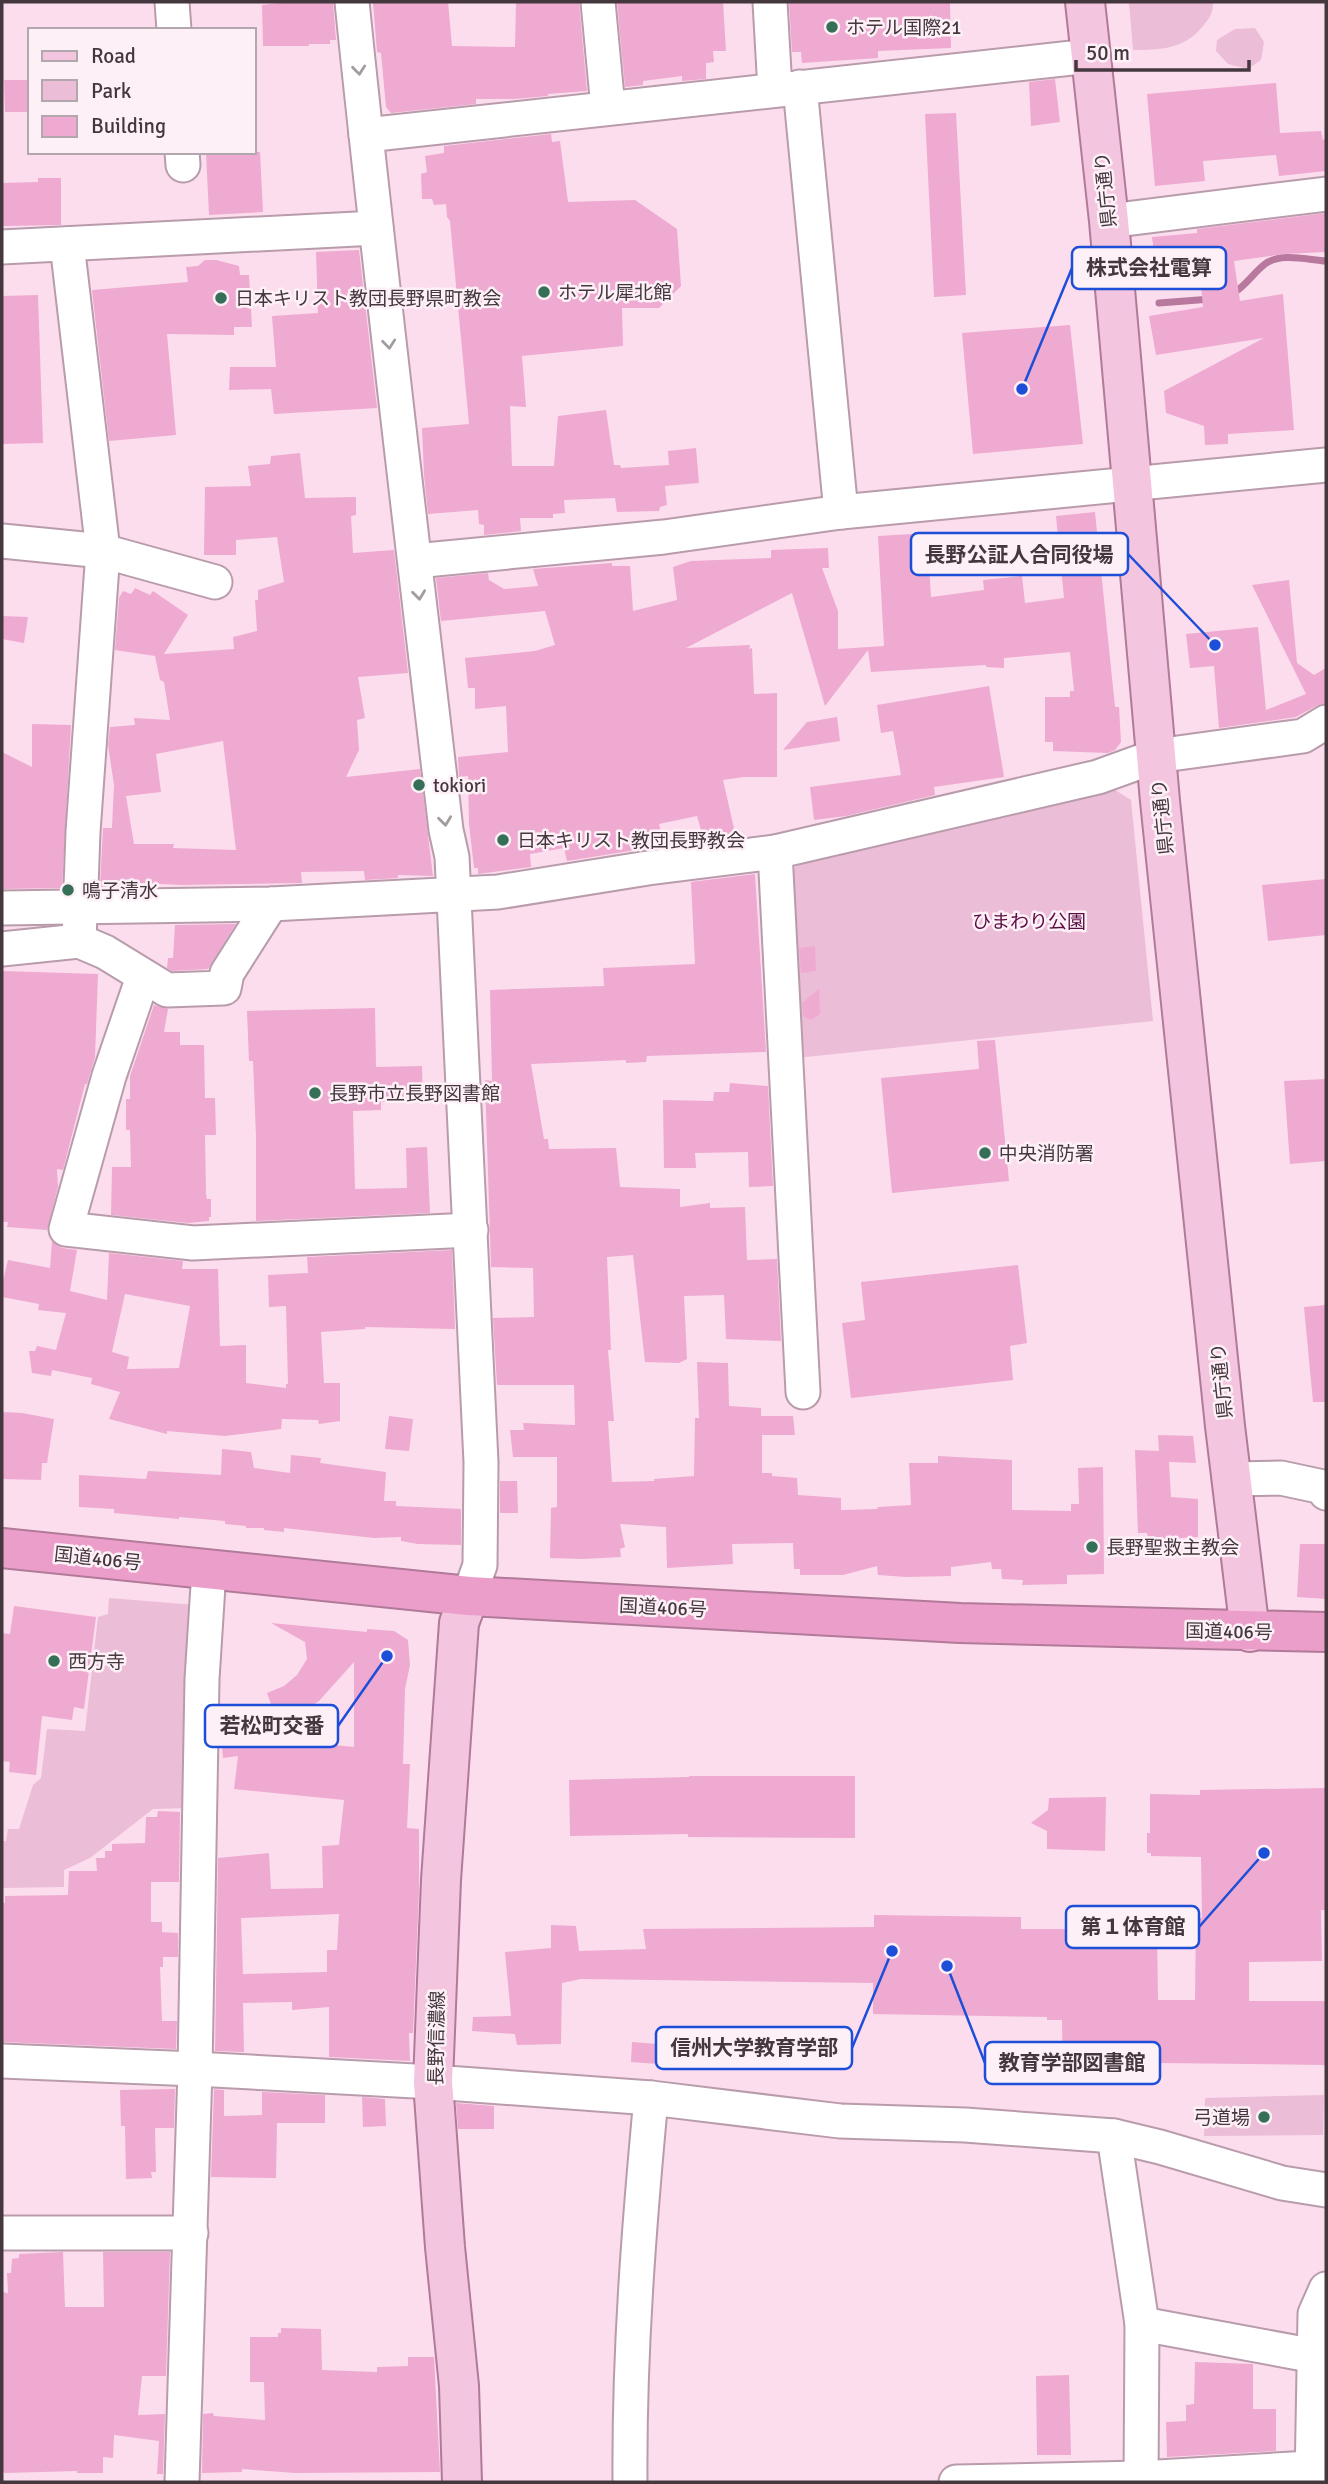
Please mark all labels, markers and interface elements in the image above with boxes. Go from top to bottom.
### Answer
place label: ホテル国際21 [846,16,962,40]
marker: ホテル国際21 [824,19,840,35]
legend [28,28,256,154]
scale bar [1076,28,1249,72]
text: 50 m [1086,40,1130,66]
text: Road [91,43,136,69]
one-way arrow [351,64,366,75]
text: Park [91,78,132,104]
text: Building [91,113,166,139]
street label: 県庁通り [1090,151,1122,229]
callout: 株式会社電算 [1072,247,1226,289]
text: 株式会社電算 [1086,255,1212,281]
place label: ホテル犀北館 [558,281,672,305]
marker: ホテル犀北館 [536,284,552,300]
place label: 日本キリスト教団長野県町教会 [235,287,501,311]
marker: 日本キリスト教団長野県町教会 [213,290,229,306]
one-way arrow [382,339,397,350]
callout: 長野公証人合同役場 [911,533,1128,575]
text: 長野公証人合同役場 [925,542,1114,568]
one-way arrow [411,589,426,601]
place label: tokiori [433,774,486,798]
marker: tokiori [411,777,427,793]
street label: 県庁通り [1147,778,1179,856]
one-way arrow [438,815,453,827]
place label: 日本キリスト教団長野教会 [517,829,745,853]
marker: 日本キリスト教団長野教会 [495,832,511,848]
place label: 鳴子清水 [82,879,158,903]
marker: 鳴子清水 [60,882,76,898]
park label: ひまわり公園 [972,910,1086,934]
place label: 長野市立長野図書館 [329,1082,500,1106]
marker: 長野市立長野図書館 [307,1085,323,1101]
place label: 中央消防署 [999,1142,1094,1166]
marker: 中央消防署 [977,1145,993,1161]
street label: 県庁通り [1206,1342,1238,1420]
place label: 長野聖救主教会 [1106,1536,1239,1560]
marker: 長野聖救主教会 [1084,1539,1100,1555]
street label: 国道406号 [53,1542,143,1576]
street label: 国道406号 [618,1594,707,1622]
street label: 国道406号 [1185,1619,1273,1645]
place label: 西方寺 [68,1650,125,1674]
marker: 西方寺 [46,1653,62,1669]
callout: 若松町交番 [205,1705,338,1747]
text: 若松町交番 [220,1713,325,1739]
callout: 第１体育館 [1066,1906,1199,1948]
text: 第１体育館 [1081,1914,1186,1940]
street label: 長野信濃線 [424,1990,450,2086]
callout: 信州大学教育学部 [656,2027,852,2069]
text: 信州大学教育学部 [670,2035,838,2061]
callout: 教育学部図書館 [985,2042,1160,2084]
text: 教育学部図書館 [999,2050,1146,2076]
place label: 弓道場 [1193,2106,1250,2130]
marker: 弓道場 [1256,2109,1272,2125]

